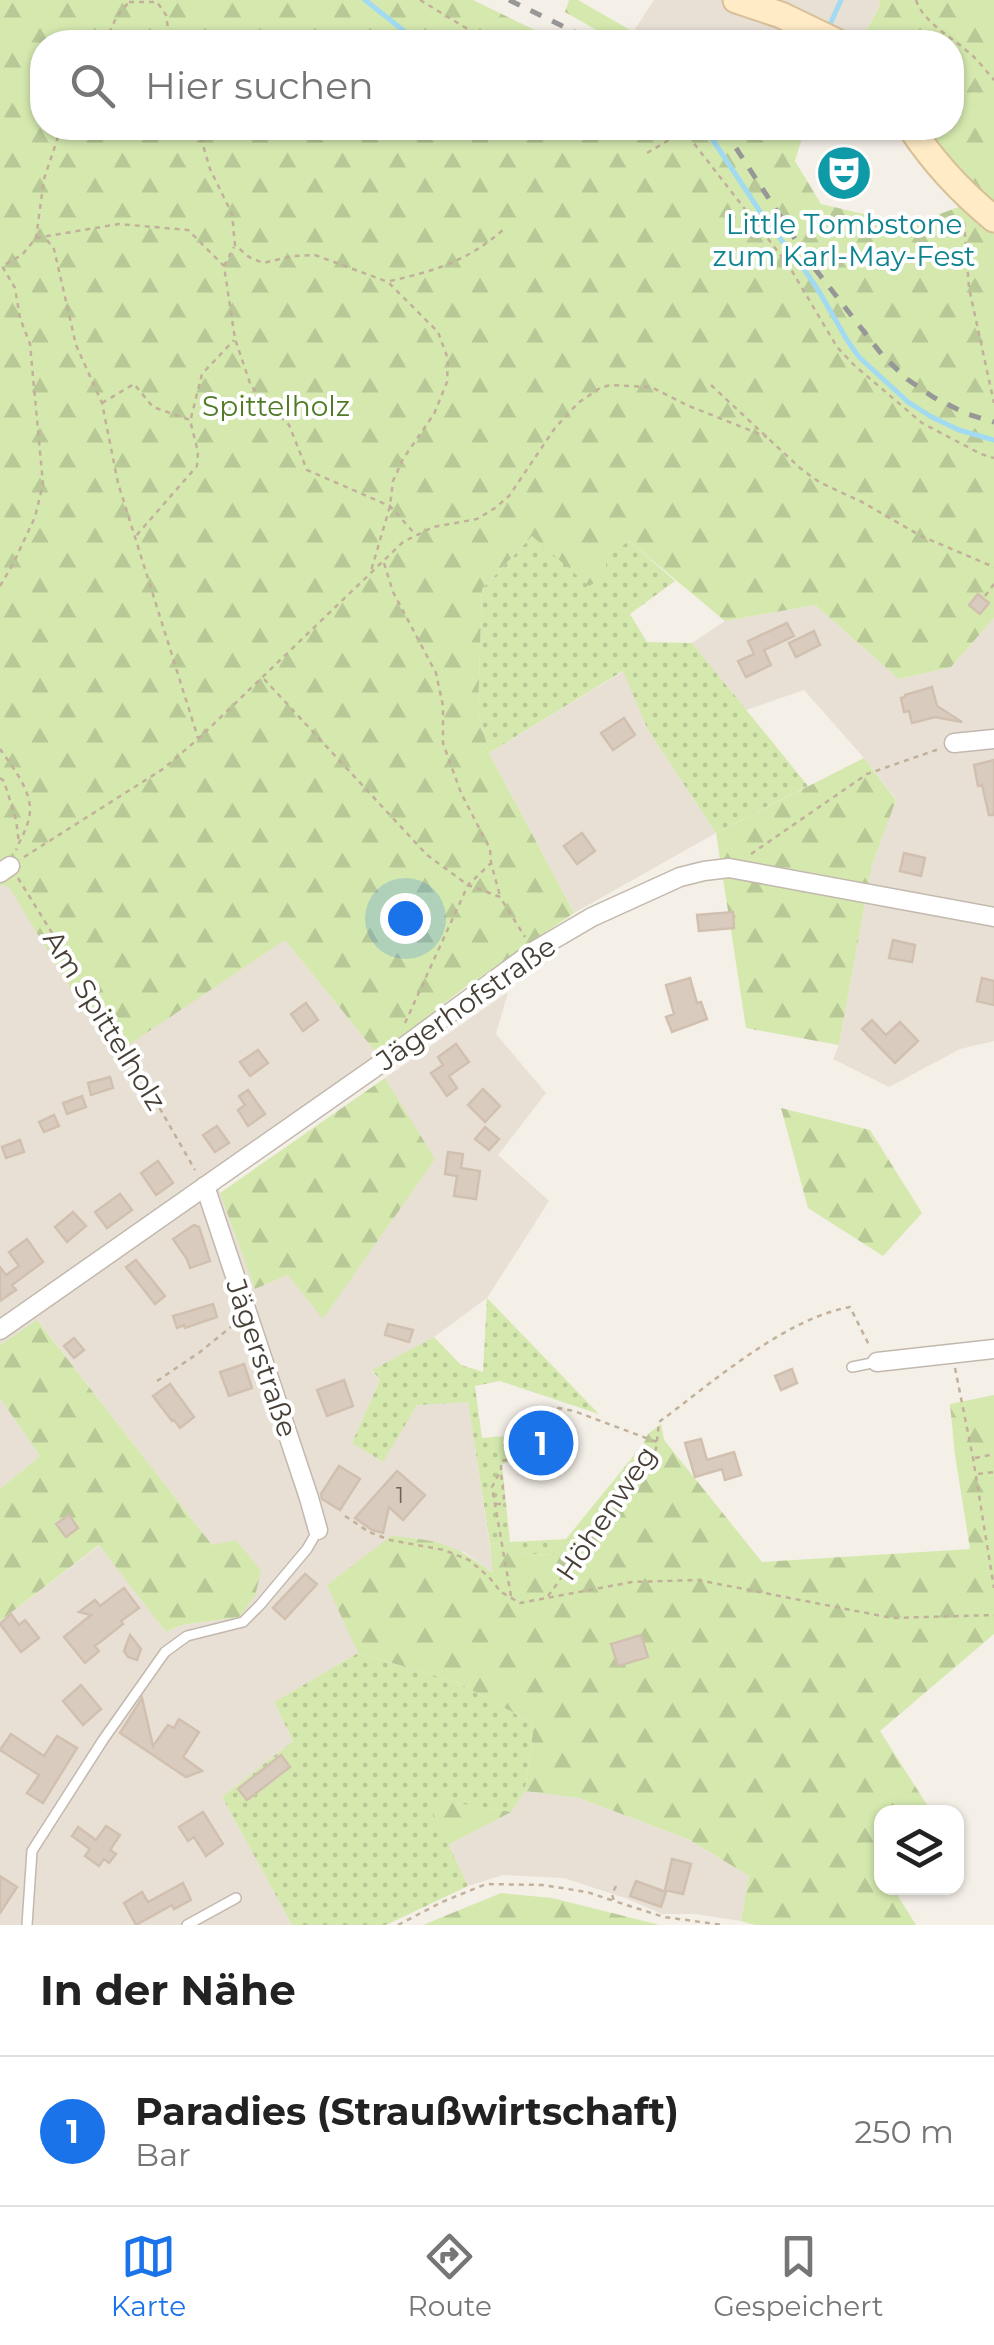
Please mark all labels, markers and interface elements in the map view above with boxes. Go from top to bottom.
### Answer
search box [30,30,964,140]
icon: search [65,58,120,113]
text: Hier suchen [145,62,374,109]
theatre icon: Little Tombstone zum Karl-May-Fest [814,143,874,203]
place label: Little Tombstone zum Karl-May-Fest [713,207,975,273]
park label: Spittelholz [202,389,350,423]
your location [380,893,431,944]
street label: Am Spittelholz [36,924,174,1116]
street label: Jägerhofstraße [369,929,562,1078]
street label: Jägerstraße [219,1273,305,1442]
pin: 1 [508,1406,574,1480]
street label: Höhenweg [549,1439,663,1587]
house number: 1 [396,1482,404,1509]
map controls [874,1805,964,1895]
button: layers [874,1805,964,1895]
text: In der Nähe [40,1964,296,2016]
text: Paradies (Straußwirtschaft) [135,2088,679,2135]
text: 1 [66,2112,79,2151]
text: 250 m [854,2112,954,2151]
text: Bar [135,2135,191,2174]
tab: Karte [111,2229,186,2323]
tab: Route [407,2229,492,2323]
tab: Gespeichert [713,2229,883,2323]

